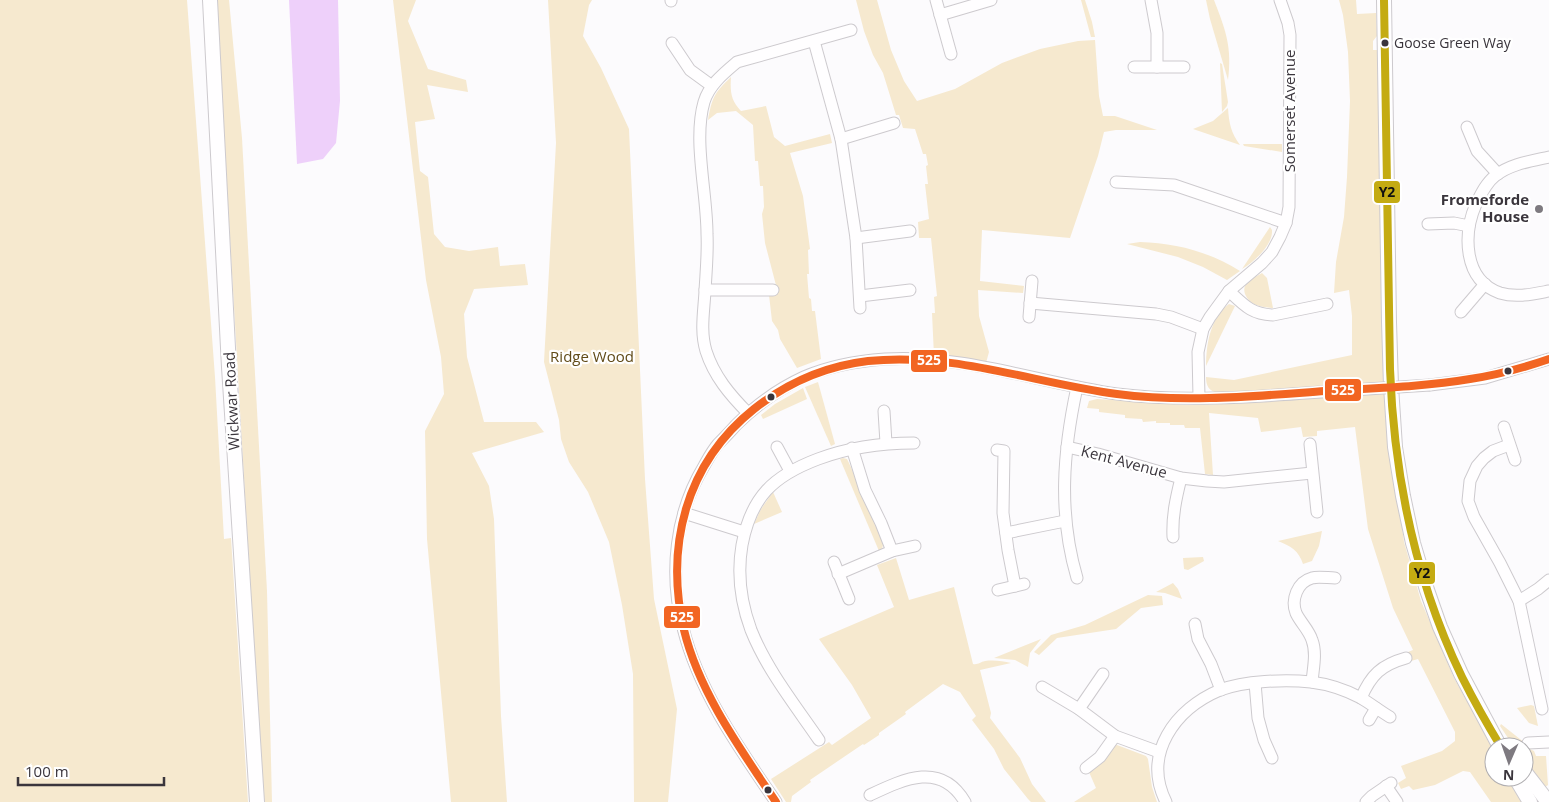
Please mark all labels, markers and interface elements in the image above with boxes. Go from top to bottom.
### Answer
place label: Goose Green Way [1394,33,1512,52]
marker: Goose Green Way [1380,38,1390,48]
street label: Somerset Avenue [1279,50,1299,172]
line badge: Y2 [1373,180,1401,204]
text: Y2 [1379,182,1395,201]
place label: Fromeforde House [1441,189,1529,226]
marker: Fromeforde House [1533,203,1545,215]
park label: Ridge Wood [550,346,634,366]
line badge: 525 [910,349,948,373]
text: 525 [917,350,941,369]
street label: Wickwar Road [218,351,244,451]
unlabelled marker [1503,366,1513,376]
line badge: 525 [1324,378,1362,402]
text: 525 [1331,380,1355,399]
unlabelled marker [766,392,776,402]
street label: Kent Avenue [1079,440,1169,482]
line badge: Y2 [1408,561,1436,585]
text: Y2 [1414,563,1430,582]
line badge: 525 [663,605,701,629]
text: 525 [670,607,694,626]
north arrow [1484,737,1534,787]
scale bar [18,754,164,786]
text: 100 m [25,761,69,781]
text: N [1503,766,1515,785]
unlabelled marker [763,785,773,795]

